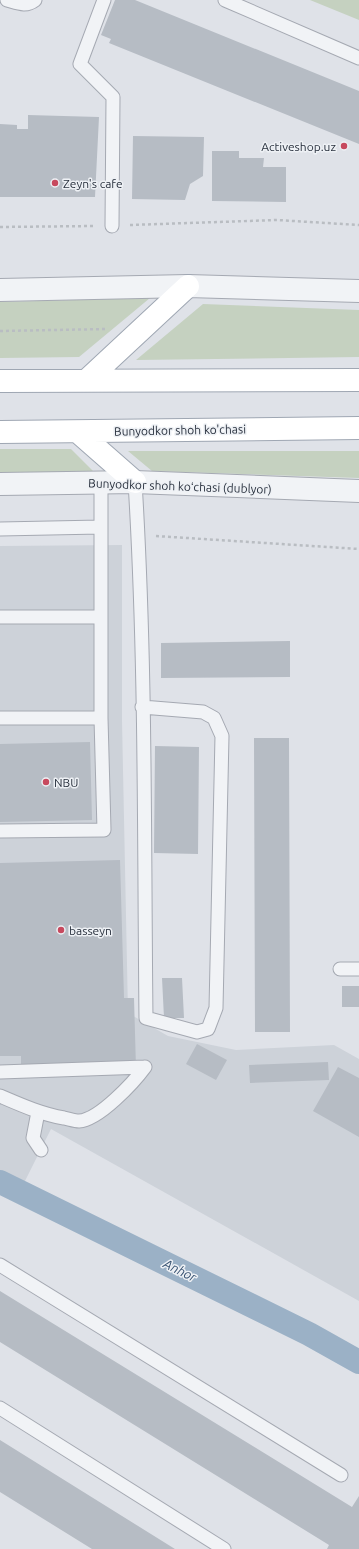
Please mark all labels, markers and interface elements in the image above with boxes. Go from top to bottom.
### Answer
place label: Activeshop.uz [261,140,336,153]
marker: Activeshop.uz [339,141,349,151]
place label: Zeyn's cafe [63,177,123,190]
marker: Zeyn's cafe [50,178,60,188]
street label: Bunyodkor shoh ko'chasi [114,422,246,438]
street label: Bunyodkor shoh koʻchasi (dublyor) [88,476,272,497]
place label: NBU [54,776,78,789]
marker: NBU [41,777,51,787]
place label: basseyn [69,924,112,937]
marker: basseyn [56,925,66,935]
water label: Anhor [160,1256,200,1284]

